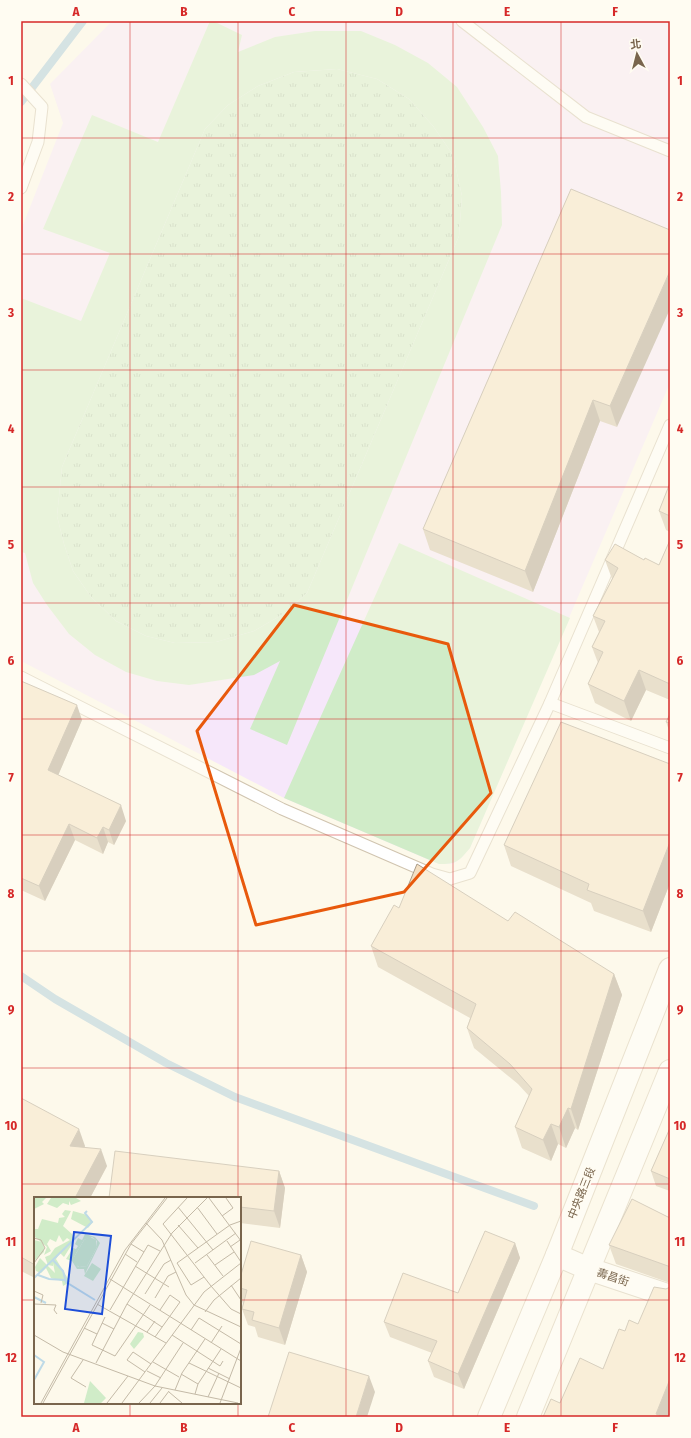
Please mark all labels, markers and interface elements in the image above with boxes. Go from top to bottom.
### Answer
text: A [71,4,80,19]
text: B [180,4,188,19]
text: C [289,4,296,19]
text: D [395,4,403,19]
text: E [504,4,510,19]
text: F [612,4,618,19]
north arrow [617,34,657,74]
text: 北 [630,37,642,52]
text: 1 [8,73,14,88]
text: 1 [677,73,683,88]
text: 2 [7,189,14,204]
text: 2 [676,189,683,204]
text: 3 [7,305,14,320]
text: 3 [676,305,683,320]
text: 4 [8,421,15,436]
text: 4 [677,421,684,436]
text: 5 [8,537,14,552]
text: 5 [677,537,683,552]
text: 6 [8,653,15,668]
text: 6 [677,653,684,668]
text: 7 [8,770,14,785]
text: 7 [677,770,683,785]
text: 8 [8,886,15,901]
text: 8 [677,886,684,901]
text: 9 [8,1002,15,1017]
text: 9 [677,1002,684,1017]
text: 10 [5,1118,17,1133]
text: 10 [674,1118,686,1133]
street label: 中央路三段 [565,1165,598,1221]
inset map [34,1197,241,1404]
text: 11 [6,1234,16,1249]
text: 11 [675,1234,685,1249]
street label: 壽昌街 [595,1266,631,1289]
text: 12 [5,1350,17,1365]
text: 12 [674,1350,686,1365]
text: A [71,1420,80,1435]
text: B [180,1420,188,1435]
text: C [289,1420,296,1435]
text: D [395,1420,403,1435]
text: E [504,1420,510,1435]
text: F [612,1420,618,1435]

